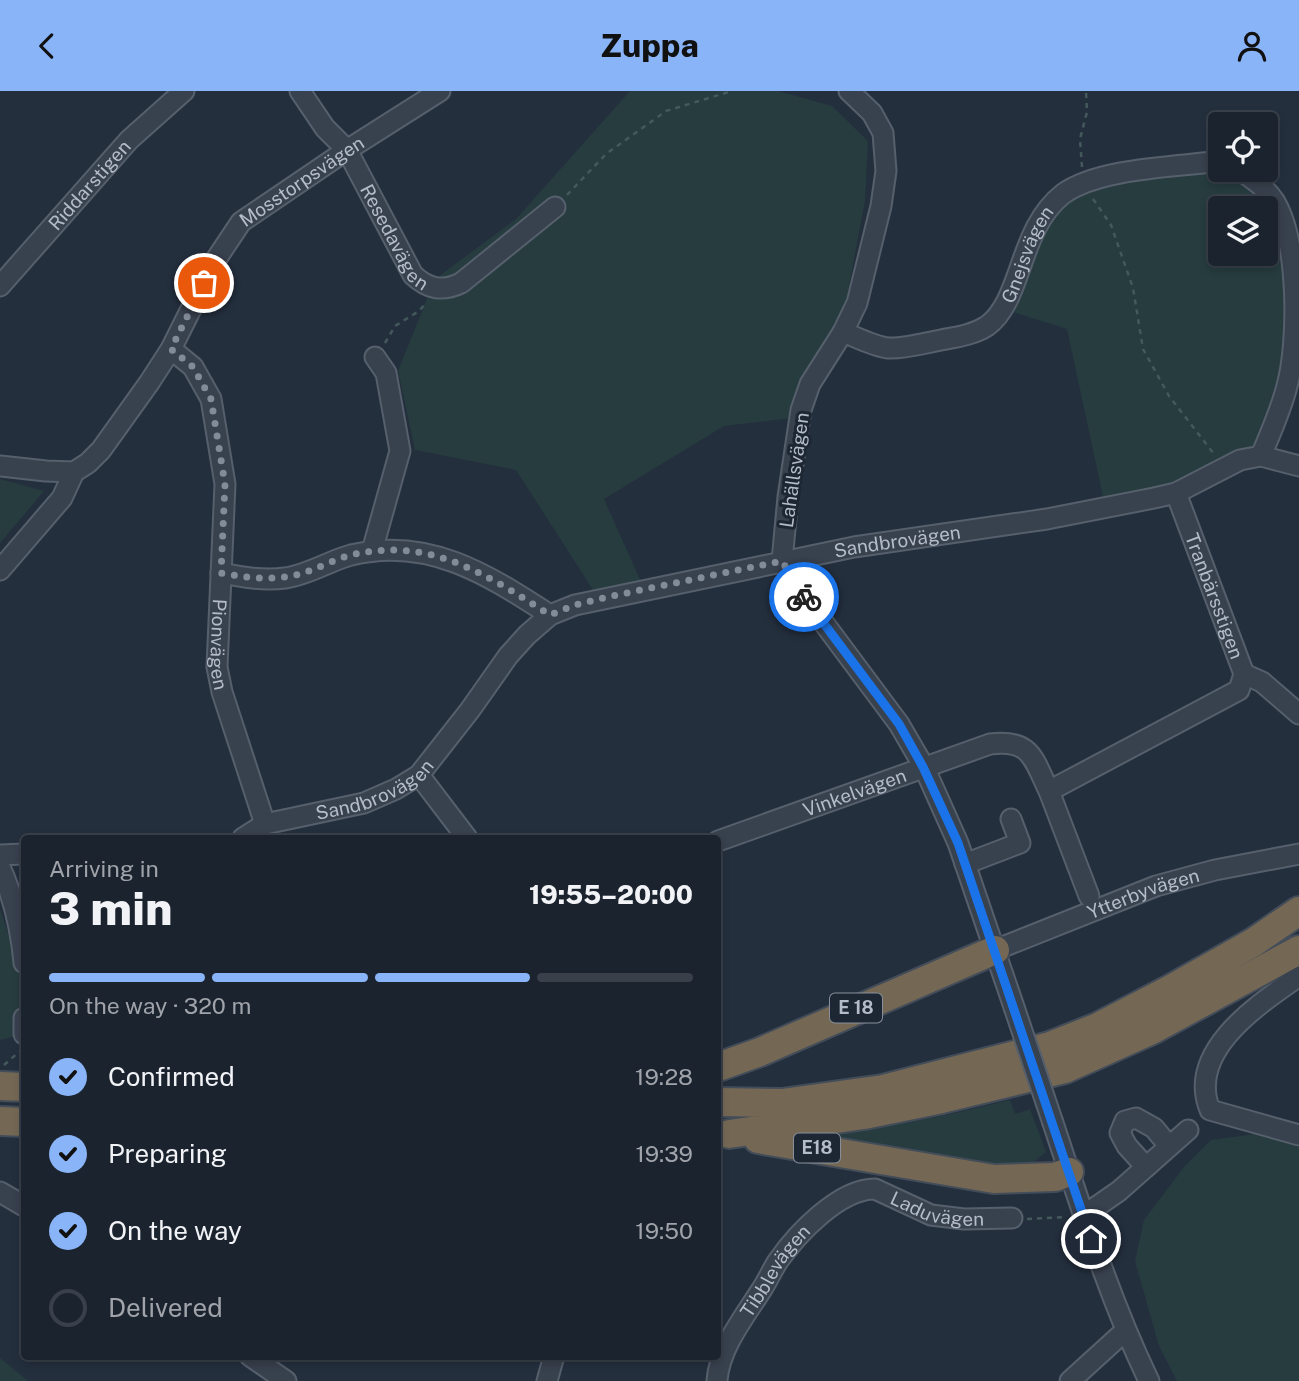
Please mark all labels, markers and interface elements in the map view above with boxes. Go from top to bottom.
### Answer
icon: back [28,27,66,65]
text: Zuppa [600,27,699,64]
icon: person [1233,27,1271,65]
map controls [1208,112,1278,266]
button: locate [1208,112,1278,182]
street label: Mosstorpsvägen [235,131,368,231]
street label: Riddarstigen [44,135,135,234]
street label: Resedavägen [356,180,433,294]
button: layers [1208,196,1278,266]
street label: Gnejsvägen [997,201,1058,307]
pin [174,253,234,313]
icon: bag [185,264,223,302]
street label: Lahällsvägen [775,411,813,529]
street label: Sandbrovägen [832,521,962,562]
street label: Tranbärsstigen [1181,530,1248,662]
courier [769,562,839,632]
icon: bike [785,578,823,616]
street label: Pionvägen [206,598,232,692]
street label: Sandbrovägen [314,755,438,824]
street label: Vinkelvägen [800,764,909,821]
text: Arriving in [49,855,159,882]
street label: Ytterbyvägen [1084,864,1202,923]
text: 19:55–20:00 [529,879,693,910]
text: 3 min [49,881,173,935]
text: On the way · 320 m [49,992,251,1019]
road number: E 18 [830,993,882,1023]
icon: check [49,1058,87,1096]
text: Confirmed [108,1061,235,1092]
text: 19:28 [635,1063,693,1090]
road number: E18 [794,1133,840,1163]
icon: check [49,1135,87,1173]
text: Preparing [108,1138,227,1169]
text: 19:39 [635,1140,693,1167]
street label: Laduvägen [887,1187,984,1230]
pin [1061,1209,1121,1269]
icon: check [49,1212,87,1250]
text: On the way [108,1215,242,1246]
text: 19:50 [635,1217,693,1244]
street label: Tibblevägen [736,1220,814,1321]
icon: home [1072,1220,1110,1258]
text: Delivered [108,1292,223,1323]

